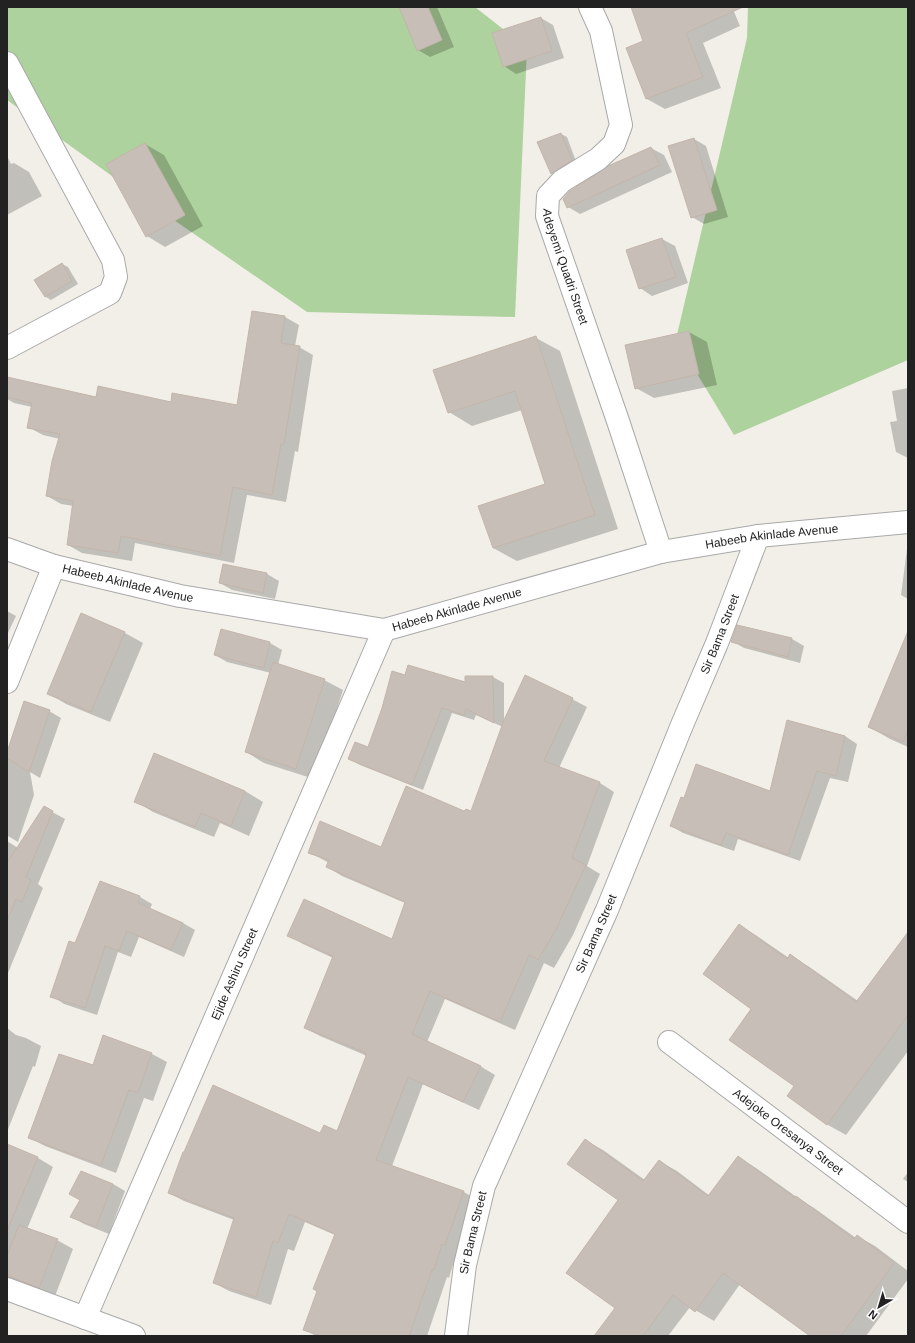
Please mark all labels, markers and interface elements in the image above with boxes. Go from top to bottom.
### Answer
street label: Adeyemi Quadri Street [540,208,591,327]
street label: Habeeb Akinlade Avenue [704,522,839,552]
street label: Habeeb Akinlade Avenue [61,561,195,605]
street label: Habeeb Akinlade Avenue [390,584,524,634]
street label: Sir Bama Street [698,592,742,676]
street label: Sir Bama Street [573,892,620,975]
street label: Ejide Ashiru Street [208,925,261,1022]
street label: Adejoke Oresanya Street [730,1086,846,1178]
street label: Sir Bama Street [457,1189,490,1275]
north arrow [859,1287,899,1327]
text: N [866,1308,880,1322]

